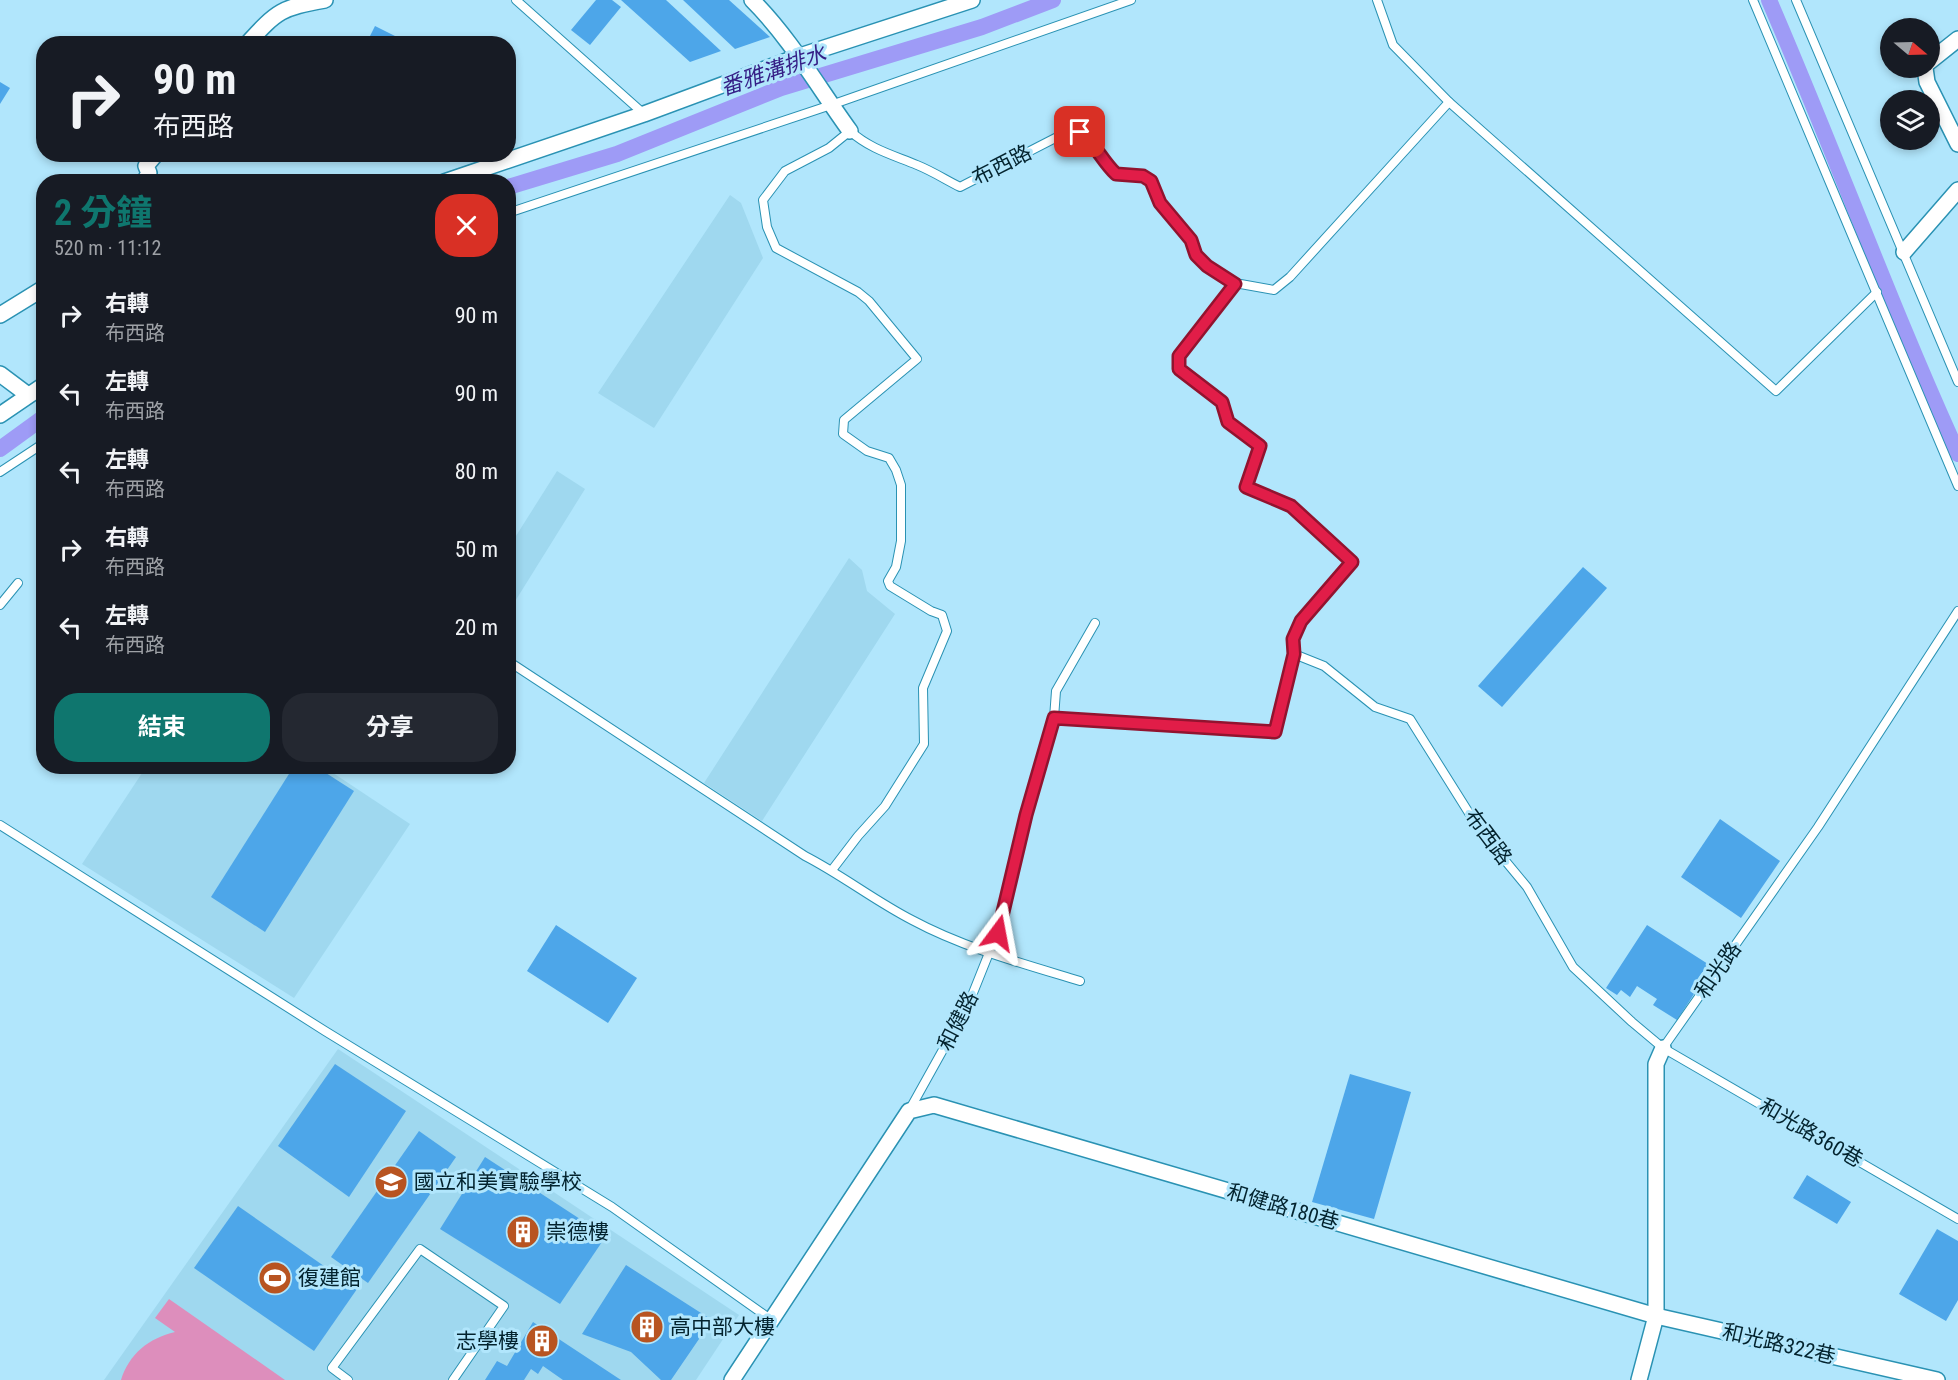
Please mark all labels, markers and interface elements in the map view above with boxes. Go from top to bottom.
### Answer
north arrow [1880,18,1940,78]
map controls [1880,18,1940,150]
water label: 番雅溝排水 [717,40,830,100]
text: 90 m [153,55,236,104]
icon: right [54,60,132,138]
button: layers [1880,90,1940,150]
pin [1054,106,1105,157]
text: 布西路 [153,111,234,143]
icon: arrive [1063,115,1096,148]
street label: 布西路 [968,140,1036,190]
text: 2 分鐘 [54,192,153,234]
button: close [435,194,498,257]
text: 520 m · 11:12 [54,236,161,260]
text: 右轉 [105,291,149,316]
icon: right [54,299,87,332]
text: 90 m [455,303,498,328]
text: 布西路 [105,321,165,345]
text: 左轉 [105,369,149,394]
icon: left [54,377,87,410]
text: 90 m [455,381,498,406]
text: 布西路 [105,399,165,423]
text: 左轉 [105,447,149,472]
icon: left [54,455,87,488]
text: 80 m [455,459,498,484]
text: 布西路 [105,477,165,501]
text: 右轉 [105,525,149,550]
icon: right [54,533,87,566]
text: 50 m [455,537,498,562]
text: 布西路 [105,555,165,579]
text: 左轉 [105,603,149,628]
icon: left [54,611,87,644]
text: 20 m [455,615,498,640]
text: 布西路 [105,633,165,657]
button: 結束 [54,693,270,762]
button: 分享 [282,693,498,762]
street label: 布西路 [1459,805,1517,869]
position arrow [966,901,1030,965]
street label: 和光路 [1690,937,1746,1003]
street label: 和健路 [933,987,983,1055]
street label: 和光路360巷 [1755,1094,1867,1172]
school or university icon: 國立和美實驗學校 [373,1164,409,1200]
place label: 國立和美實驗學校 [414,1170,582,1194]
street label: 和健路180巷 [1224,1180,1342,1234]
building icon: 崇德樓 [505,1214,541,1250]
place label: 崇德樓 [546,1220,609,1244]
sports icon: 復建館 [257,1260,293,1296]
place label: 復建館 [298,1266,361,1290]
building icon: 高中部大樓 [629,1309,665,1345]
place label: 高中部大樓 [670,1315,775,1339]
street label: 和光路322巷 [1720,1319,1838,1369]
building icon: 志學樓 [524,1323,560,1359]
place label: 志學樓 [456,1329,519,1353]

